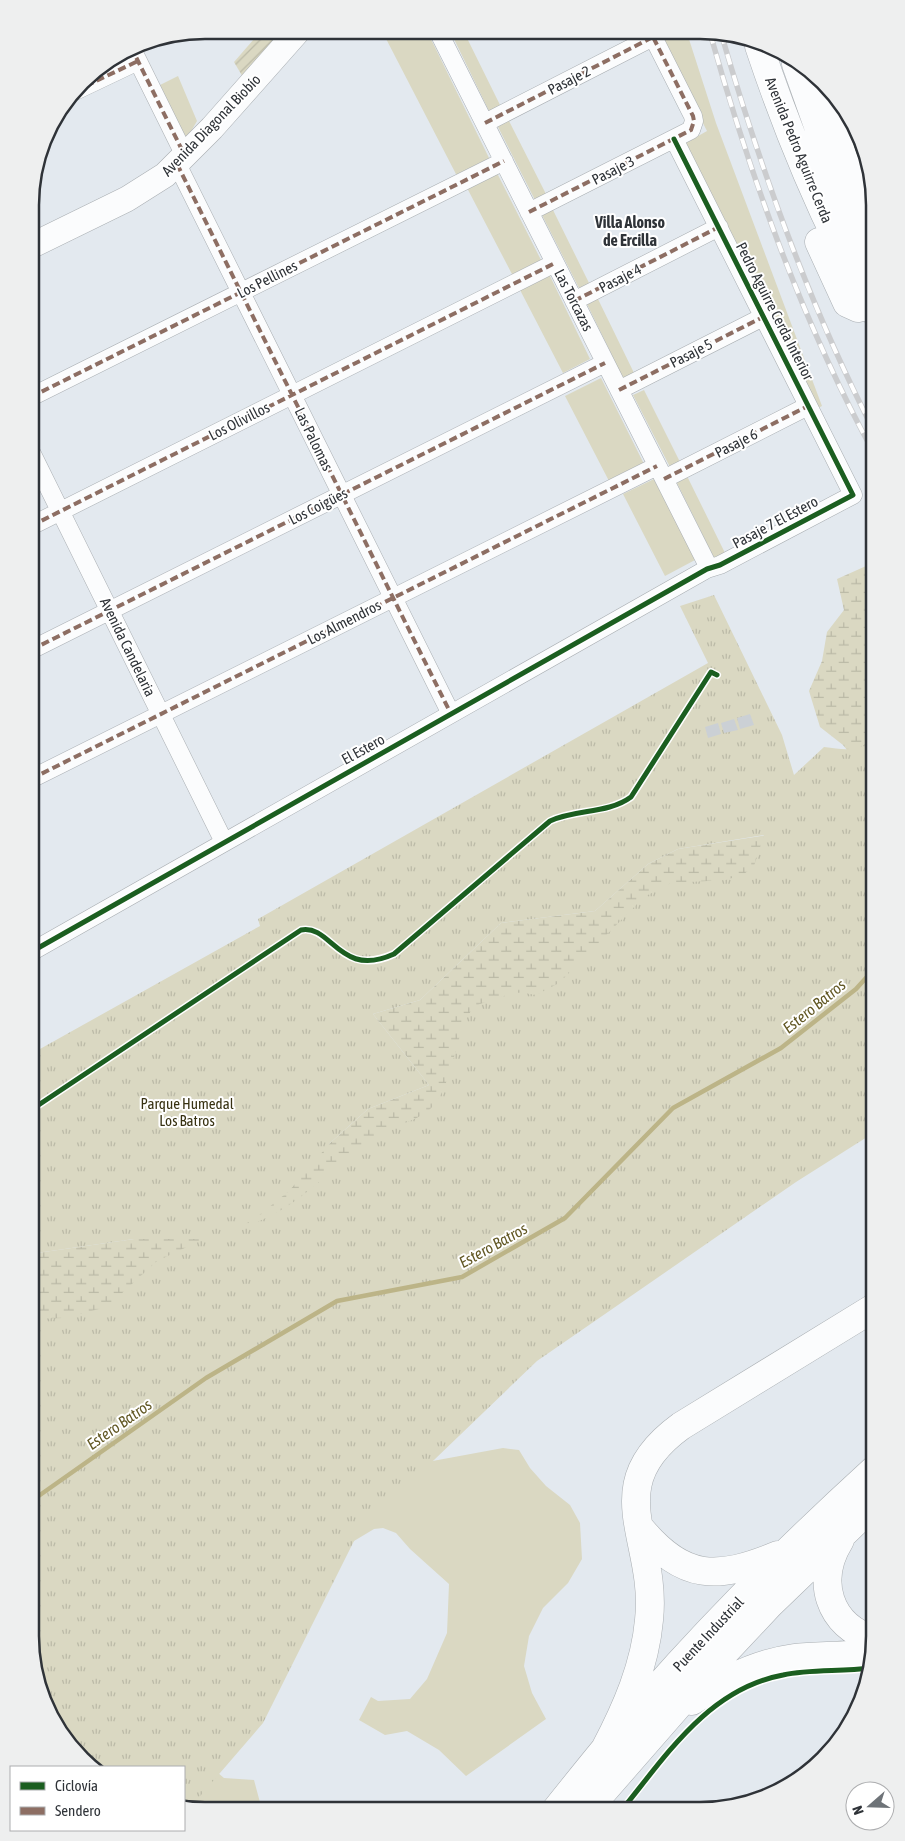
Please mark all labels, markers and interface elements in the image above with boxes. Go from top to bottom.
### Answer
street label: Pasaje 2 [545,62,593,98]
street label: Avenida Diagonal Biobío [158,71,264,179]
street label: Avenida Pedro Aguirre Cerda [762,75,836,225]
street label: Pasaje 3 [589,152,637,188]
district label: Villa Alonso de Ercilla [594,213,665,249]
street label: Pedro Aguirre Cerda Interior [733,239,817,383]
street label: Los Pellines [234,257,300,301]
street label: Pasaje 4 [596,260,644,296]
street label: Las Torcazas [551,266,597,334]
street label: Pasaje 5 [667,335,715,371]
street label: Los Olivillos [206,398,272,444]
street label: Las Palomas [291,405,337,473]
street label: Pasaje 6 [712,425,760,461]
street label: Los Coigües [286,484,350,528]
street label: Pasaje 7 El Estero [729,492,821,552]
street label: Avenida Candelaria [97,595,159,699]
street label: Los Almendros [304,596,384,648]
street label: El Estero [339,730,387,768]
water label: Estero Batros [779,975,849,1037]
park label: Parque Humedal Los Batros [140,1095,234,1129]
water label: Estero Batros [456,1219,531,1271]
water label: Estero Batros [83,1395,155,1453]
street label: Puente Industrial [669,1593,747,1675]
legend [10,1766,185,1831]
text: Ciclovía [55,1777,98,1794]
north arrow [845,1781,895,1831]
text: Sendero [55,1802,101,1819]
text: N [849,1804,867,1817]

